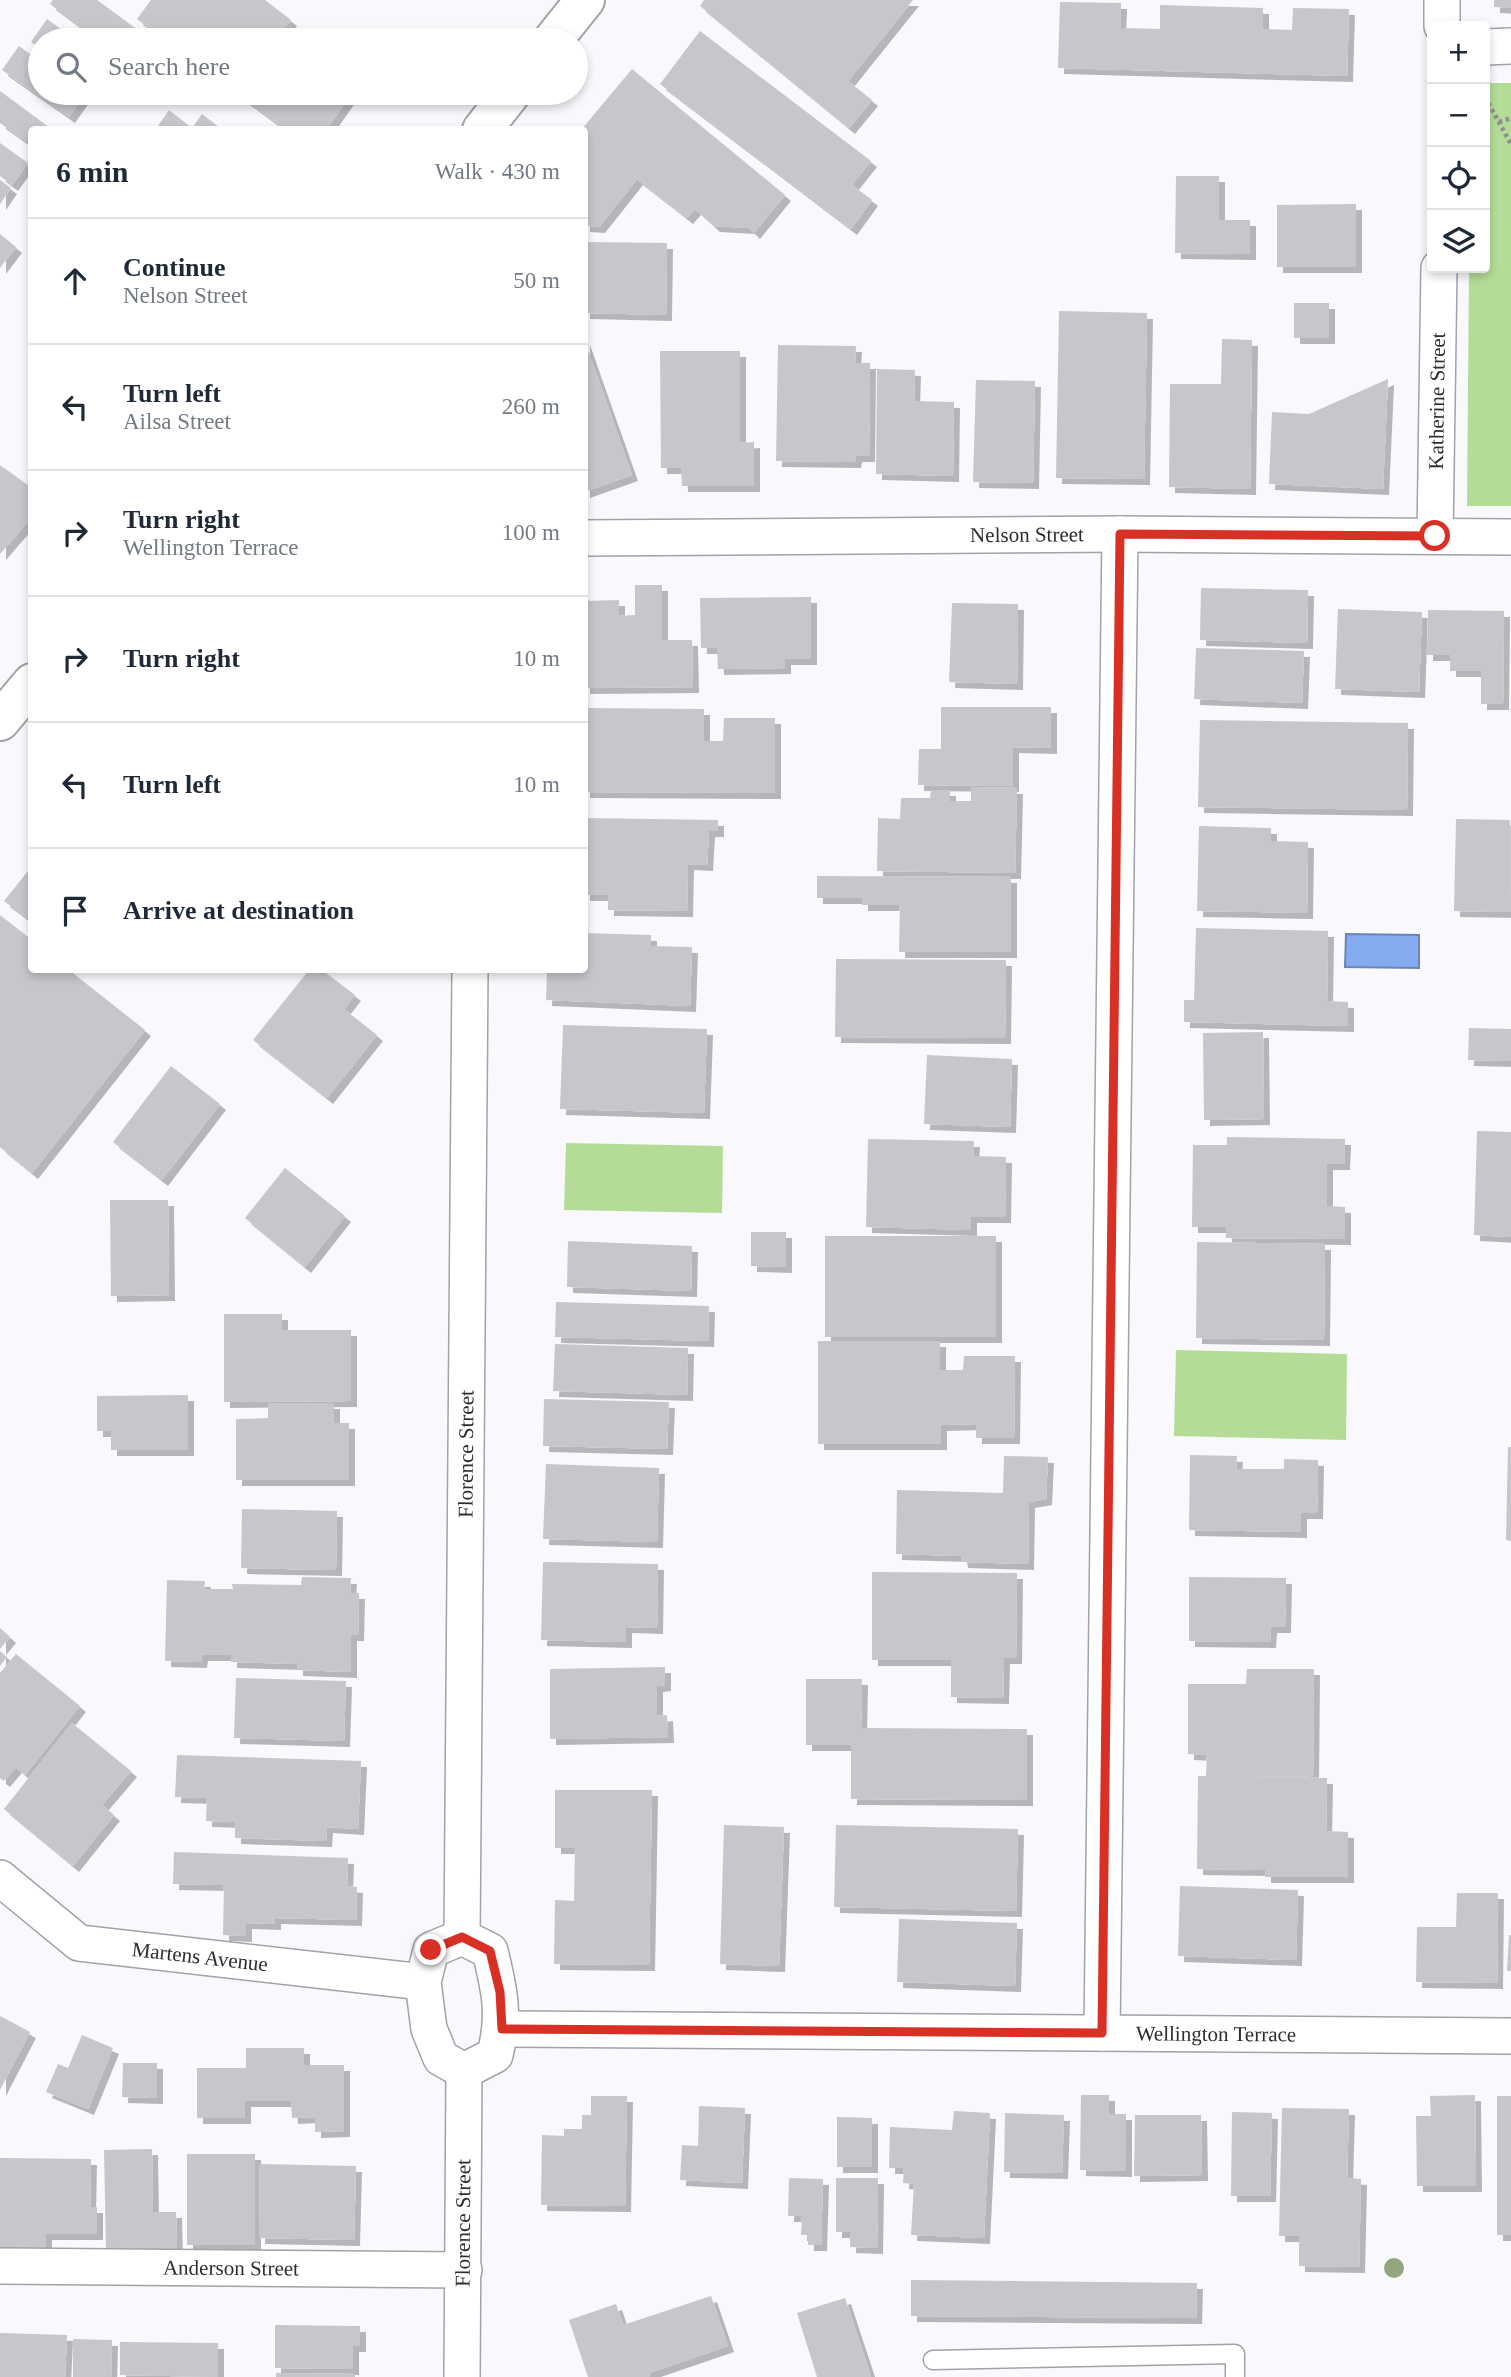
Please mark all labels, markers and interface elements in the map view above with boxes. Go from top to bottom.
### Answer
map controls [1427,21,1490,273]
button: + [1427,21,1490,84]
search box [28,28,588,105]
icon: search [52,48,90,86]
text: Search here [108,52,230,81]
button: − [1427,84,1490,147]
button: locate [1427,147,1490,210]
text: 6 min [56,155,129,188]
text: Walk · 430 m [435,159,560,184]
button: layers [1427,210,1490,273]
text: Continue [123,253,226,282]
icon: ahead [56,262,94,300]
text: 50 m [513,268,560,293]
text: Nelson Street [123,283,248,308]
street label: Katherine Street [1424,332,1450,470]
text: Turn left [123,379,221,408]
icon: left [56,388,94,426]
text: 260 m [502,394,560,419]
text: Ailsa Street [123,409,231,434]
text: Turn right [123,505,240,534]
icon: right [56,514,94,552]
text: 100 m [502,520,560,545]
route start [1419,520,1450,551]
street label: Nelson Street [970,522,1084,547]
text: Wellington Terrace [123,535,299,560]
icon: right [56,640,94,678]
text: Turn right [123,644,240,673]
text: 10 m [513,646,560,671]
icon: left [56,766,94,804]
text: Turn left [123,770,221,799]
text: 10 m [513,772,560,797]
icon: arrive [56,892,94,930]
text: Arrive at destination [123,896,354,925]
street label: Florence Street [453,1390,479,1518]
route end [415,1934,446,1965]
street label: Martens Avenue [131,1937,269,1976]
street label: Wellington Terrace [1136,2021,1296,2047]
street label: Florence Street [451,2159,475,2287]
street label: Anderson Street [163,2255,299,2281]

